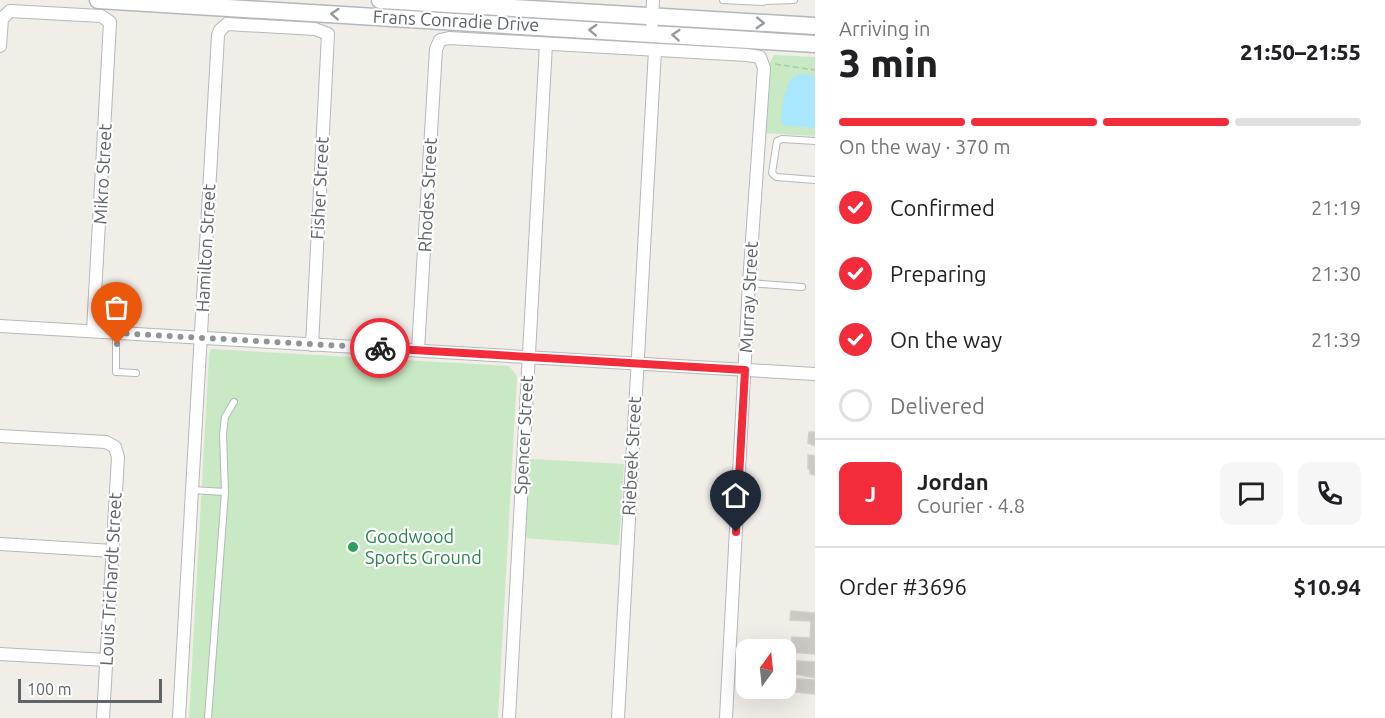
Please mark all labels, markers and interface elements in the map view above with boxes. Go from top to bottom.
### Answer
street label: Frans Conradie Drive [372,6,540,34]
one-way arrow [331,8,340,21]
one-way arrow [755,16,764,29]
text: Arriving in [839,17,930,40]
one-way arrow [588,23,597,36]
one-way arrow [672,29,681,42]
text: 21:50–21:55 [1240,39,1361,64]
text: 3 min [839,41,938,84]
street label: Mikro Street [89,123,115,225]
text: On the way · 370 m [839,135,1011,158]
street label: Fisher Street [306,136,332,240]
street label: Rhodes Street [414,137,440,253]
street label: Hamilton Street [192,183,218,313]
icon: check [839,191,872,224]
text: Confirmed [890,195,995,220]
text: 21:19 [1311,196,1361,219]
street label: Murray Street [735,241,761,353]
icon: check [839,257,872,290]
text: Preparing [890,261,987,286]
text: 21:30 [1311,262,1361,285]
pin [91,282,142,344]
icon: bag [100,291,133,324]
courier [350,318,410,378]
icon: check [839,323,872,356]
text: On the way [890,327,1002,352]
text: 21:39 [1311,328,1361,351]
icon: bike [364,332,397,365]
street label: Spencer Street [510,375,536,495]
text: Delivered [890,393,985,418]
street label: Riebeek Street [618,396,644,516]
button: chat [1220,462,1283,525]
button: phone [1298,462,1361,525]
text: Jordan [917,469,989,494]
pin [710,470,761,532]
icon: home [719,479,752,512]
text: J [865,481,876,506]
street label: Louis Trichardt Street [95,492,125,666]
text: Courier · 4.8 [917,494,1025,517]
place label: Goodwood Sports Ground [365,526,482,567]
marker: Goodwood Sports Ground [346,540,360,554]
text: Order #3696 [839,574,967,599]
text: $10.94 [1294,574,1361,599]
north arrow [736,639,796,699]
map controls [736,639,796,699]
scale bar [18,676,162,704]
text: 100 m [27,680,72,698]

